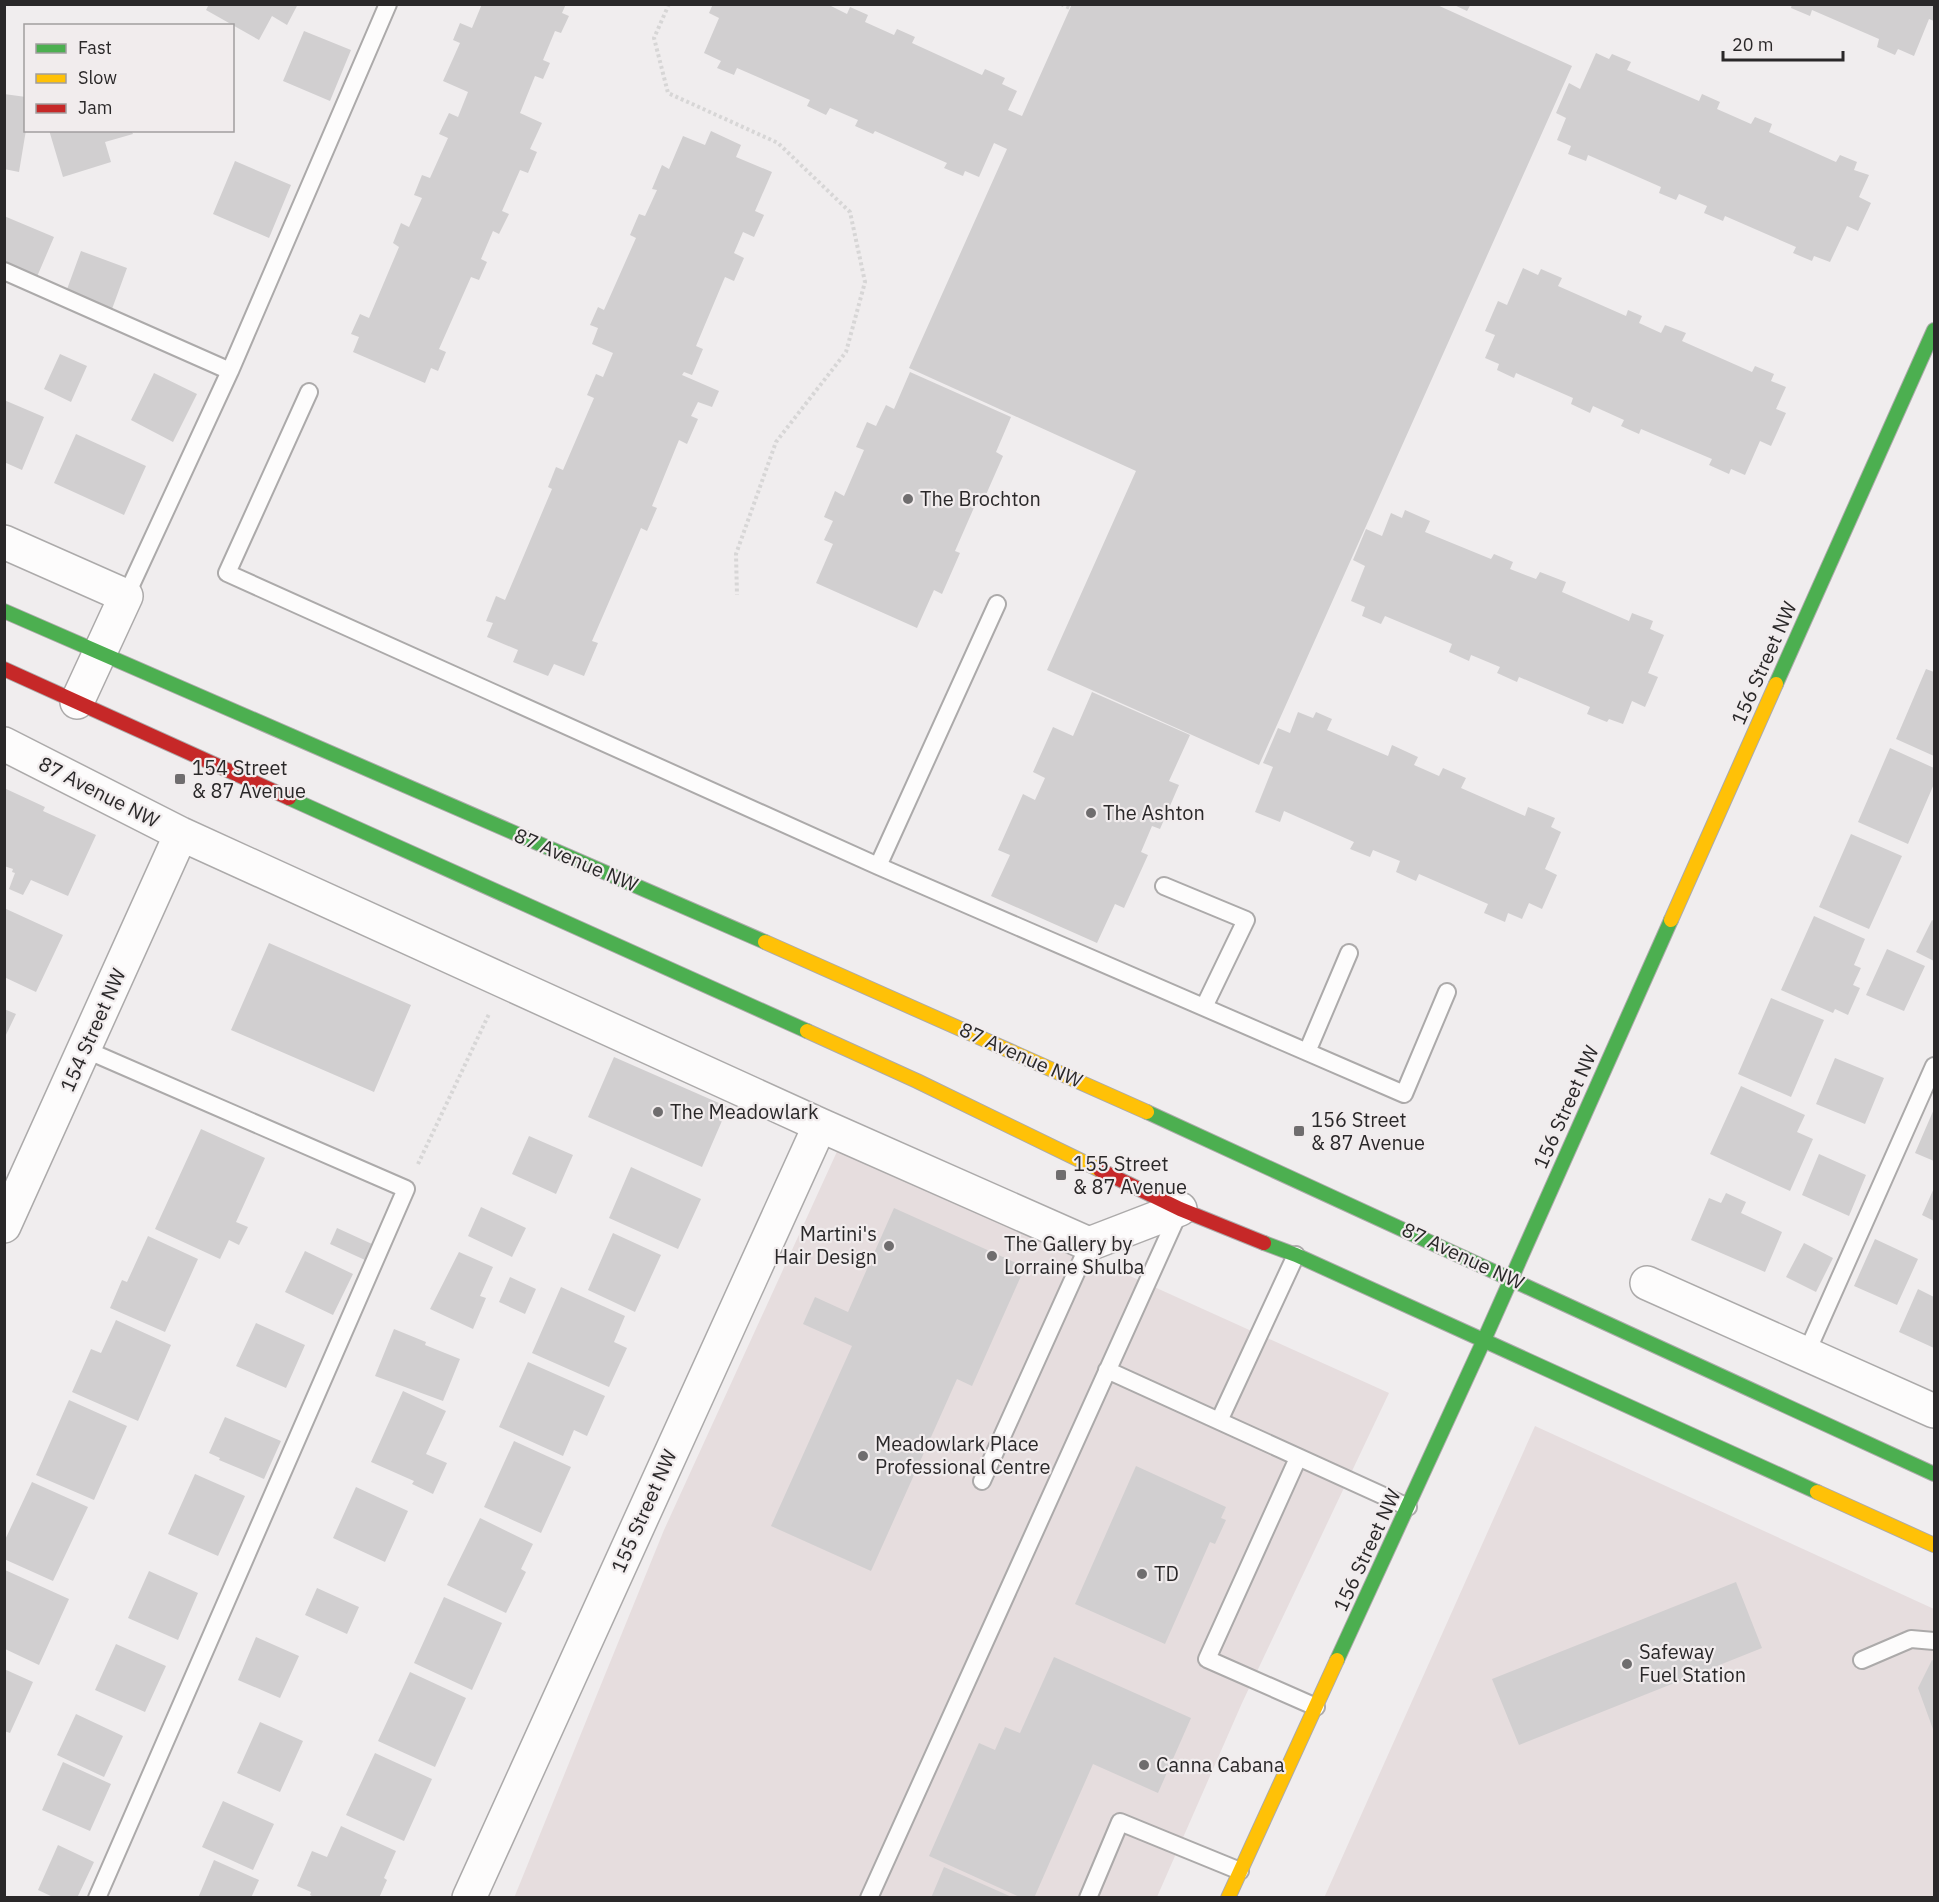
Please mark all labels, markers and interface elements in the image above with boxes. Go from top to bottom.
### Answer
legend [24,24,234,132]
scale bar [1723,24,1843,62]
text: 20 m [1732,33,1774,56]
text: Fast [78,36,112,59]
text: Slow [78,66,117,89]
text: Jam [78,96,113,119]
place label: The Brochton [920,485,1041,512]
marker: The Brochton [901,492,915,506]
street label: 156 Street NW [1724,597,1803,729]
street label: 87 Avenue NW [34,750,164,834]
place label: 154 Street & 87 Avenue [192,754,306,804]
marker: 154 Street & 87 Avenue [173,772,187,786]
place label: The Ashton [1103,799,1205,826]
marker: The Ashton [1084,806,1098,820]
street label: 87 Avenue NW [510,821,642,898]
street label: 154 Street NW [53,964,132,1096]
street label: 87 Avenue NW [955,1015,1087,1094]
street label: 156 Street NW [1526,1041,1605,1173]
place label: The Meadowlark [670,1098,819,1125]
marker: The Meadowlark [651,1105,665,1119]
place label: 156 Street & 87 Avenue [1311,1106,1425,1156]
marker: 156 Street & 87 Avenue [1292,1124,1306,1138]
place label: 155 Street & 87 Avenue [1073,1150,1187,1200]
marker: 155 Street & 87 Avenue [1054,1168,1068,1182]
street label: 87 Avenue NW [1398,1215,1529,1296]
place label: Martini's Hair Design [774,1220,877,1270]
place label: The Gallery by Lorraine Shulba [1004,1230,1145,1280]
marker: Martini's Hair Design [882,1239,896,1253]
marker: The Gallery by Lorraine Shulba [985,1249,999,1263]
place label: Meadowlark Place Professional Centre [875,1430,1050,1480]
street label: 155 Street NW [604,1445,683,1577]
marker: Meadowlark Place Professional Centre [856,1449,870,1463]
street label: 156 Street NW [1326,1484,1407,1615]
place label: TD [1154,1560,1179,1587]
marker: TD [1135,1567,1149,1581]
place label: Safeway Fuel Station [1639,1638,1746,1688]
marker: Safeway Fuel Station [1620,1657,1634,1671]
place label: Canna Cabana [1156,1751,1285,1778]
marker: Canna Cabana [1137,1758,1151,1772]

